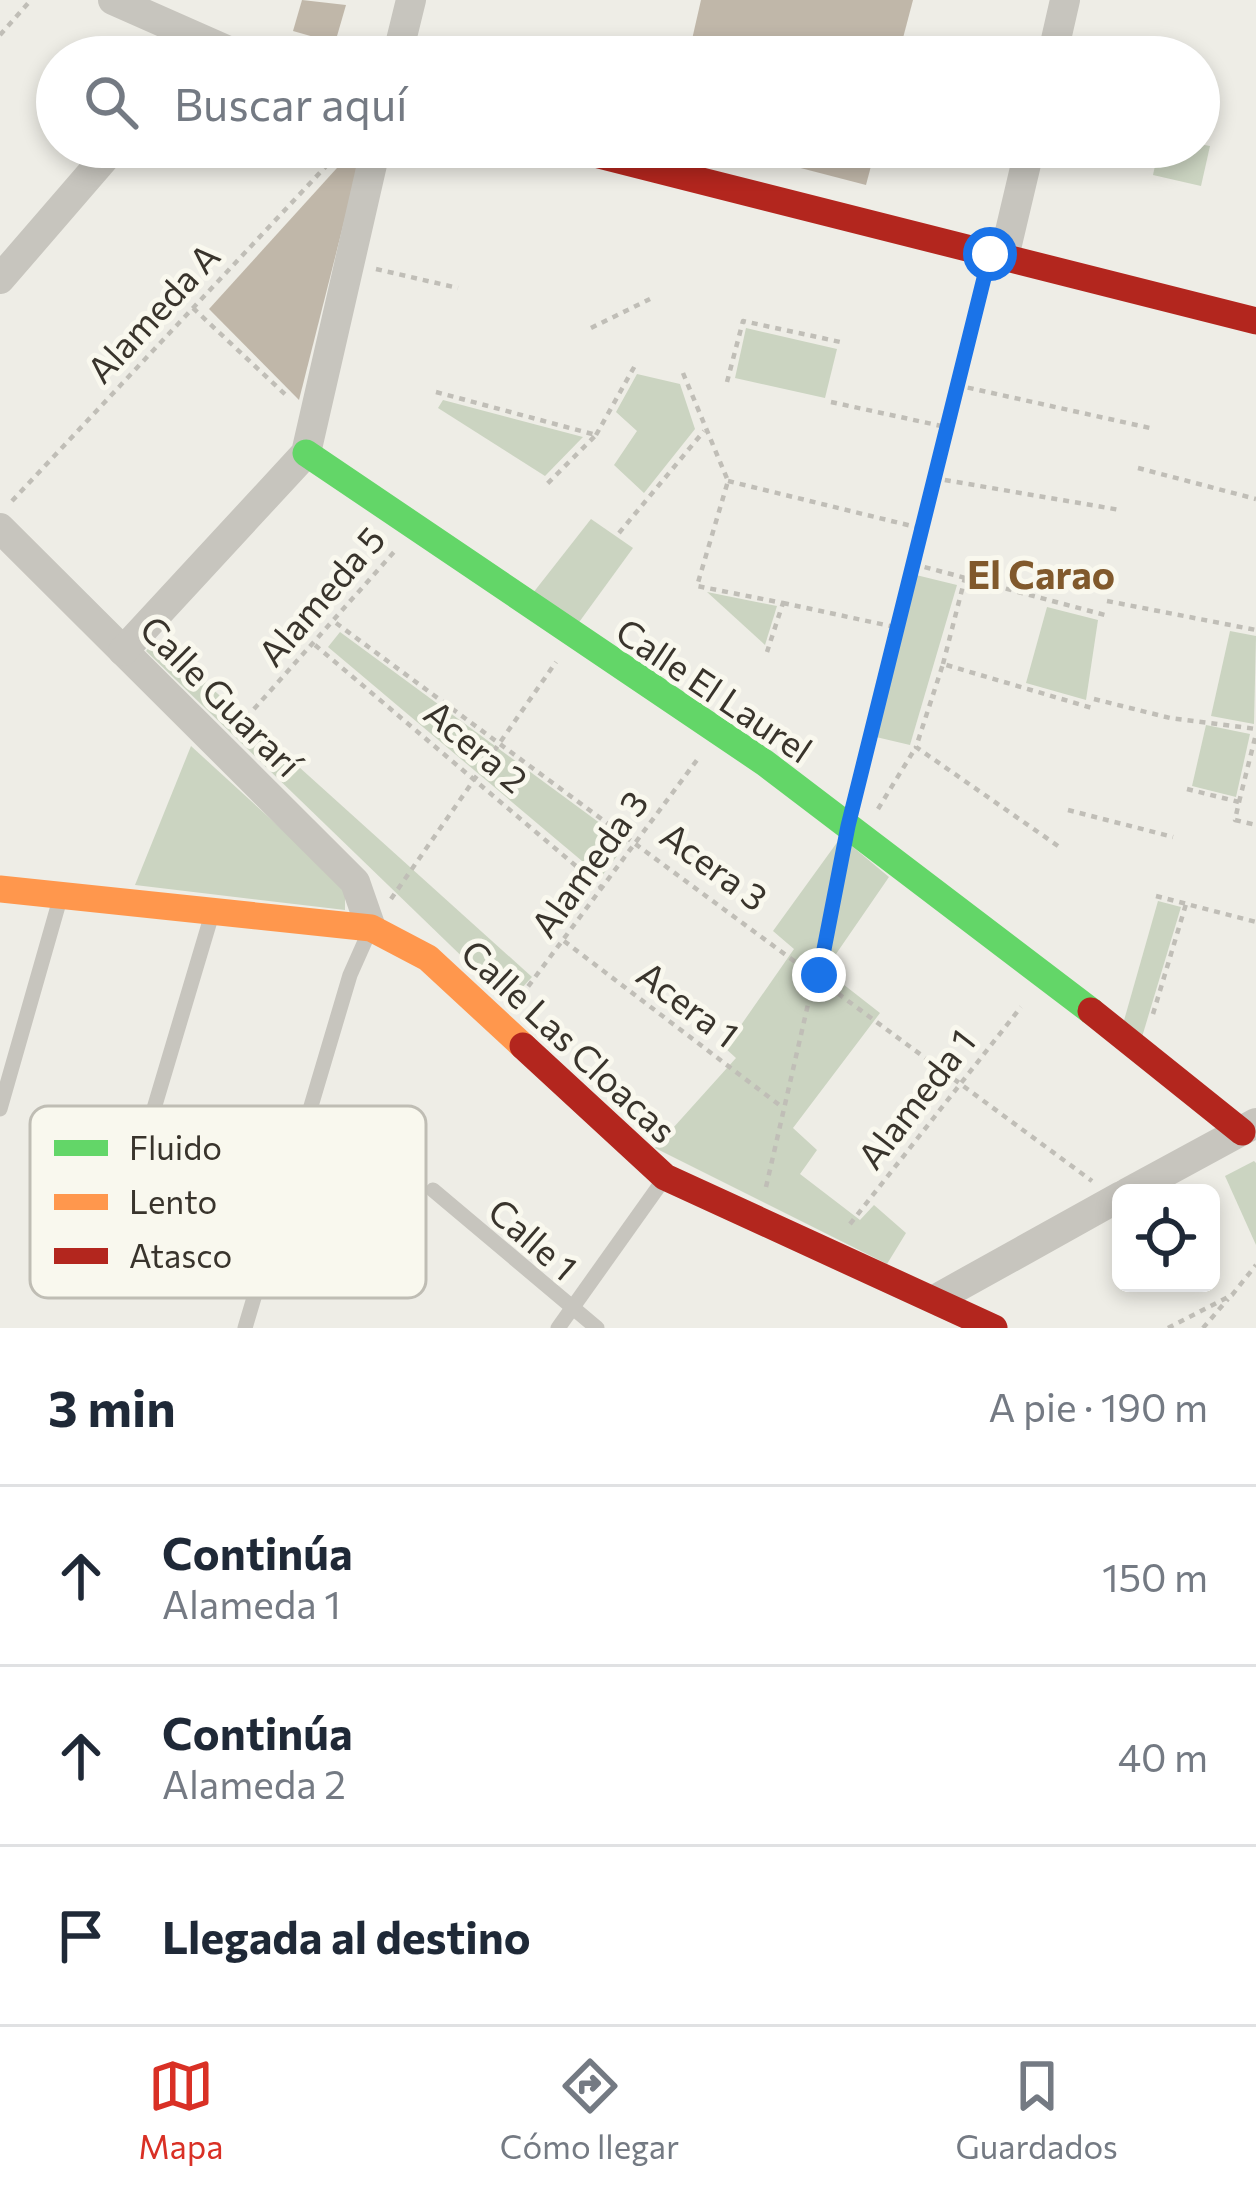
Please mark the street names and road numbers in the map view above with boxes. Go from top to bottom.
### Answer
street label: Alameda A [76,233,228,391]
street label: Alameda 5 [247,516,393,674]
street label: Calle Guararí [132,605,313,786]
street label: Calle El Laurel [609,607,821,771]
street label: Acera 2 [417,689,537,801]
street label: Alameda 3 [520,781,656,945]
street label: Acera 3 [653,812,777,918]
street label: Calle Las Cloacas [454,929,686,1151]
street label: Acera 1 [629,951,749,1055]
street label: Alameda 1 [847,1019,983,1177]
street label: Calle 1 [481,1188,587,1288]

